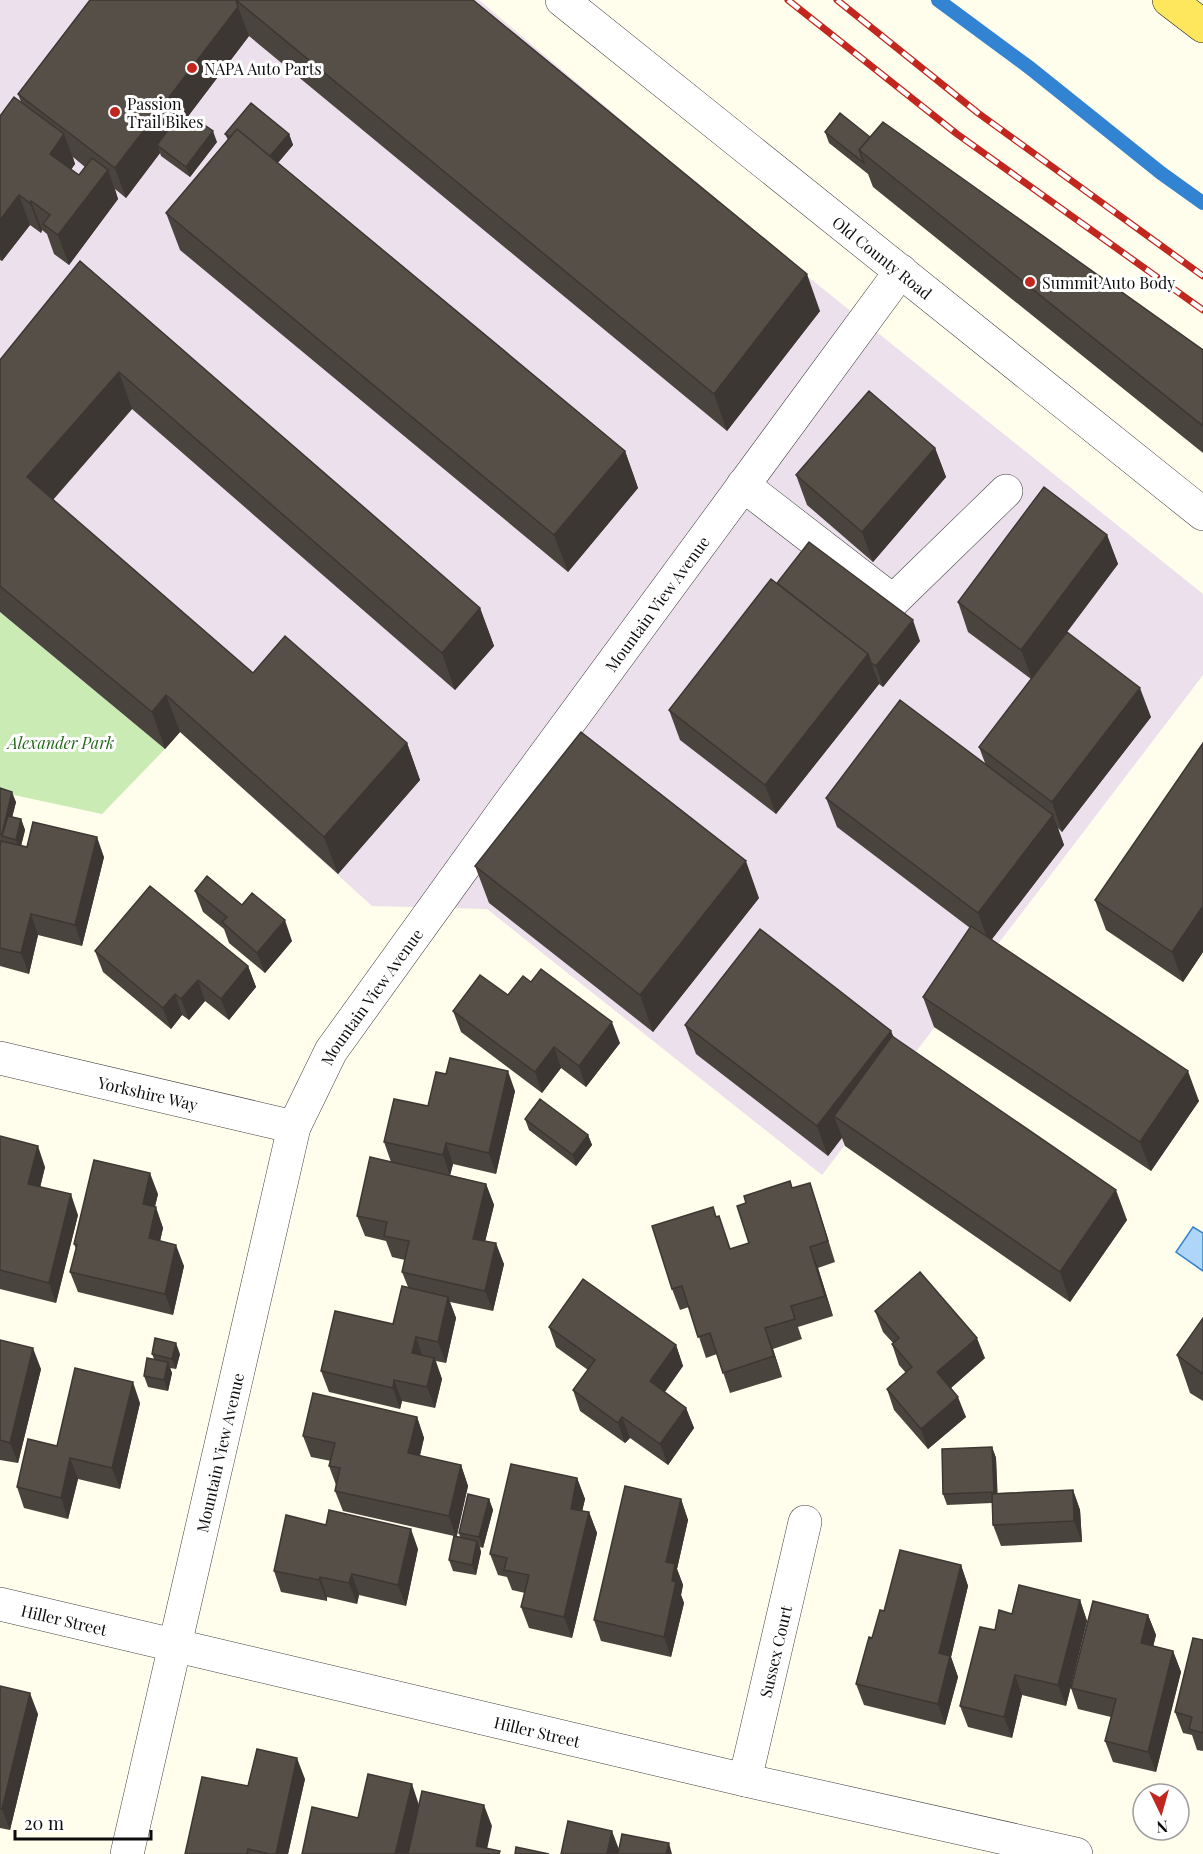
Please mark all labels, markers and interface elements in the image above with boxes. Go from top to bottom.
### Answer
place label: NAPA Auto Parts [204,58,322,79]
marker: NAPA Auto Parts [185,61,199,75]
place label: Passion Trail Bikes [127,93,203,132]
marker: Passion Trail Bikes [108,105,122,119]
street label: Old County Road [829,211,937,303]
place label: Summit Auto Body [1042,272,1175,293]
marker: Summit Auto Body [1023,275,1037,289]
street label: Mountain View Avenue [600,531,713,675]
park label: Alexander Park [6,732,114,753]
street label: Mountain View Avenue [315,924,427,1068]
street label: Yorkshire Way [95,1071,200,1115]
street label: Mountain View Avenue [191,1371,248,1534]
street label: Hiller Street [19,1599,110,1640]
street label: Sussex Court [754,1603,796,1700]
street label: Hiller Street [492,1711,583,1751]
north arrow [1131,1782,1191,1842]
scale bar [15,1803,152,1841]
text: 20 m [24,1811,64,1835]
text: N [1155,1816,1169,1838]

